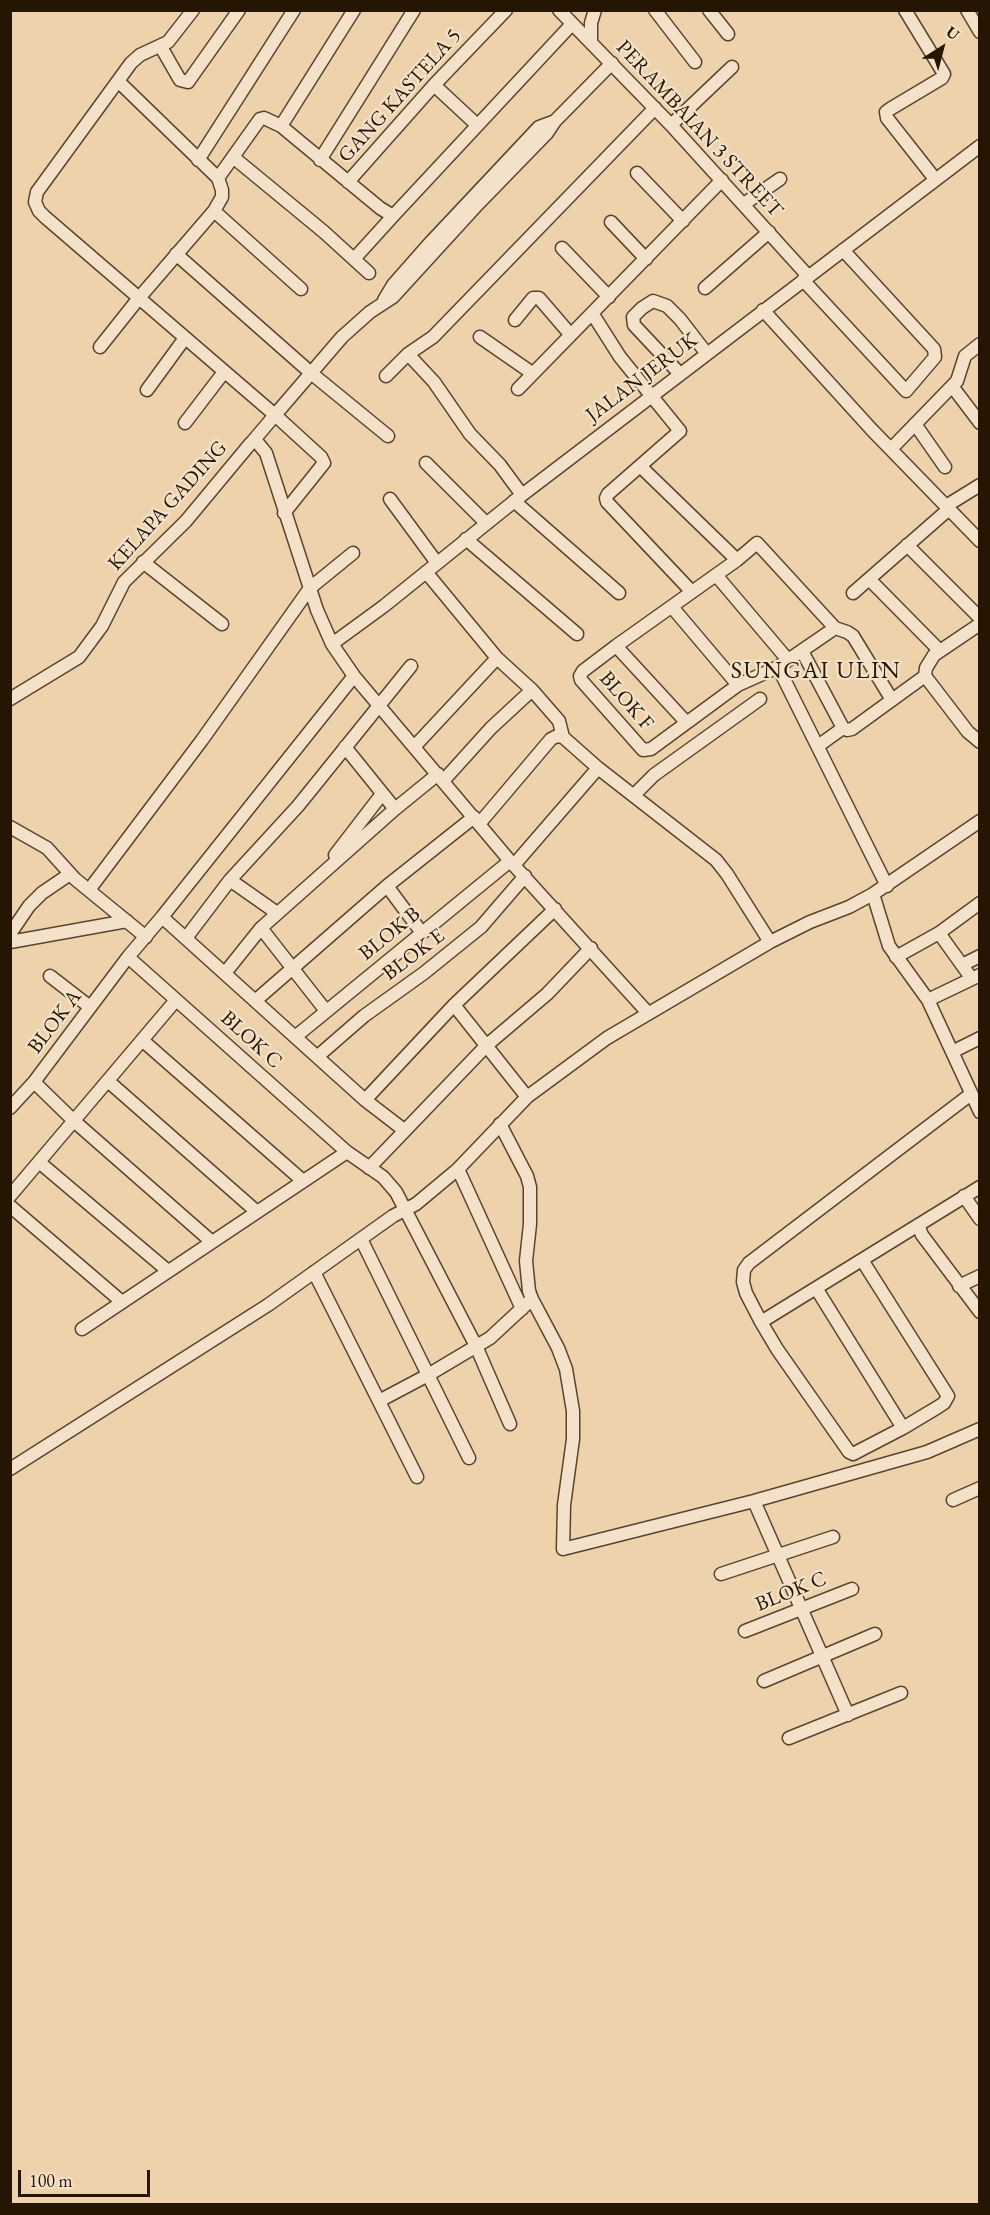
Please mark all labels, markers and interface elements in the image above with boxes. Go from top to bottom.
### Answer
north arrow [912,18,972,78]
text: U [942,21,964,45]
street label: GANG KASTELA 5 [333,24,467,168]
street label: PERAMBAIAN 3 STREET [610,35,788,223]
street label: JALAN JERUK [581,328,703,428]
street label: KELAPA GADING [103,436,233,576]
district label: SUNGAI ULIN [731,657,901,685]
street label: BLOK F [594,666,658,736]
street label: BLOK B [354,902,426,966]
street label: BLOK E [378,924,450,986]
street label: BLOK A [23,985,87,1059]
street label: BLOK C [215,1006,287,1074]
street label: BLOK C [752,1566,830,1618]
scale bar [21,2158,153,2196]
text: 100 m [29,2169,73,2192]

